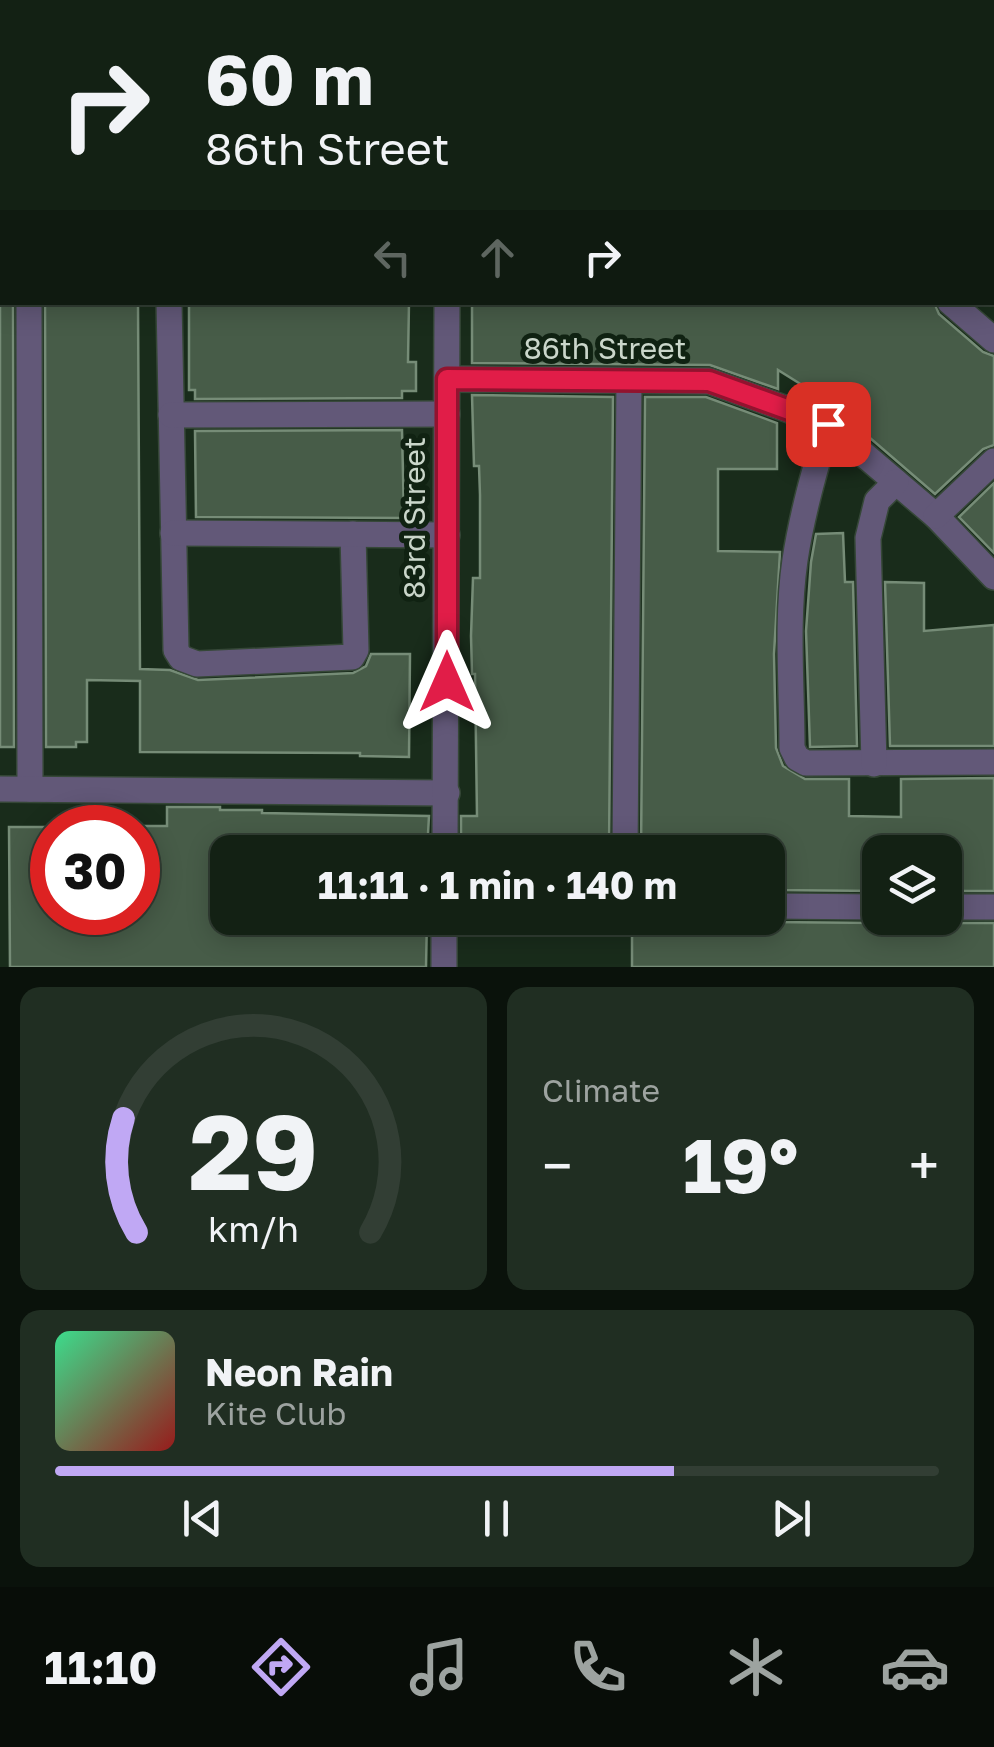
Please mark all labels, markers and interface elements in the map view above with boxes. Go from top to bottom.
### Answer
text: 60 m [205,36,374,120]
icon: right [40,40,170,170]
text: 86th Street [205,121,450,175]
icon: left [365,230,420,285]
icon: ahead [470,230,525,285]
icon: right [575,230,630,285]
street label: 86th Street [523,330,687,366]
pin [786,382,871,467]
icon: arrive [801,397,856,452]
street label: 83rd Street [396,437,432,599]
position arrow [395,630,499,734]
speed limit sign: 30 [30,805,160,935]
map controls [862,835,962,935]
button: layers [862,835,962,935]
text: 11:11 · 1 min · 140 m [318,862,677,907]
text: Climate [542,1071,660,1109]
text: 29 [189,1088,318,1213]
text: 19° [683,1119,798,1210]
text: − [542,1132,572,1198]
text: + [909,1132,939,1198]
text: km/h [208,1207,299,1250]
text: Neon Rain [205,1349,393,1394]
text: Kite Club [205,1394,346,1432]
icon: previous [175,1491,230,1546]
icon: pause [469,1491,524,1546]
icon: next [764,1491,819,1546]
icon: directions [246,1632,316,1702]
icon: music [404,1632,474,1702]
icon: phone [563,1632,633,1702]
icon: climate [721,1632,791,1702]
icon: car [880,1632,950,1702]
text: 11:10 [44,1640,157,1694]

